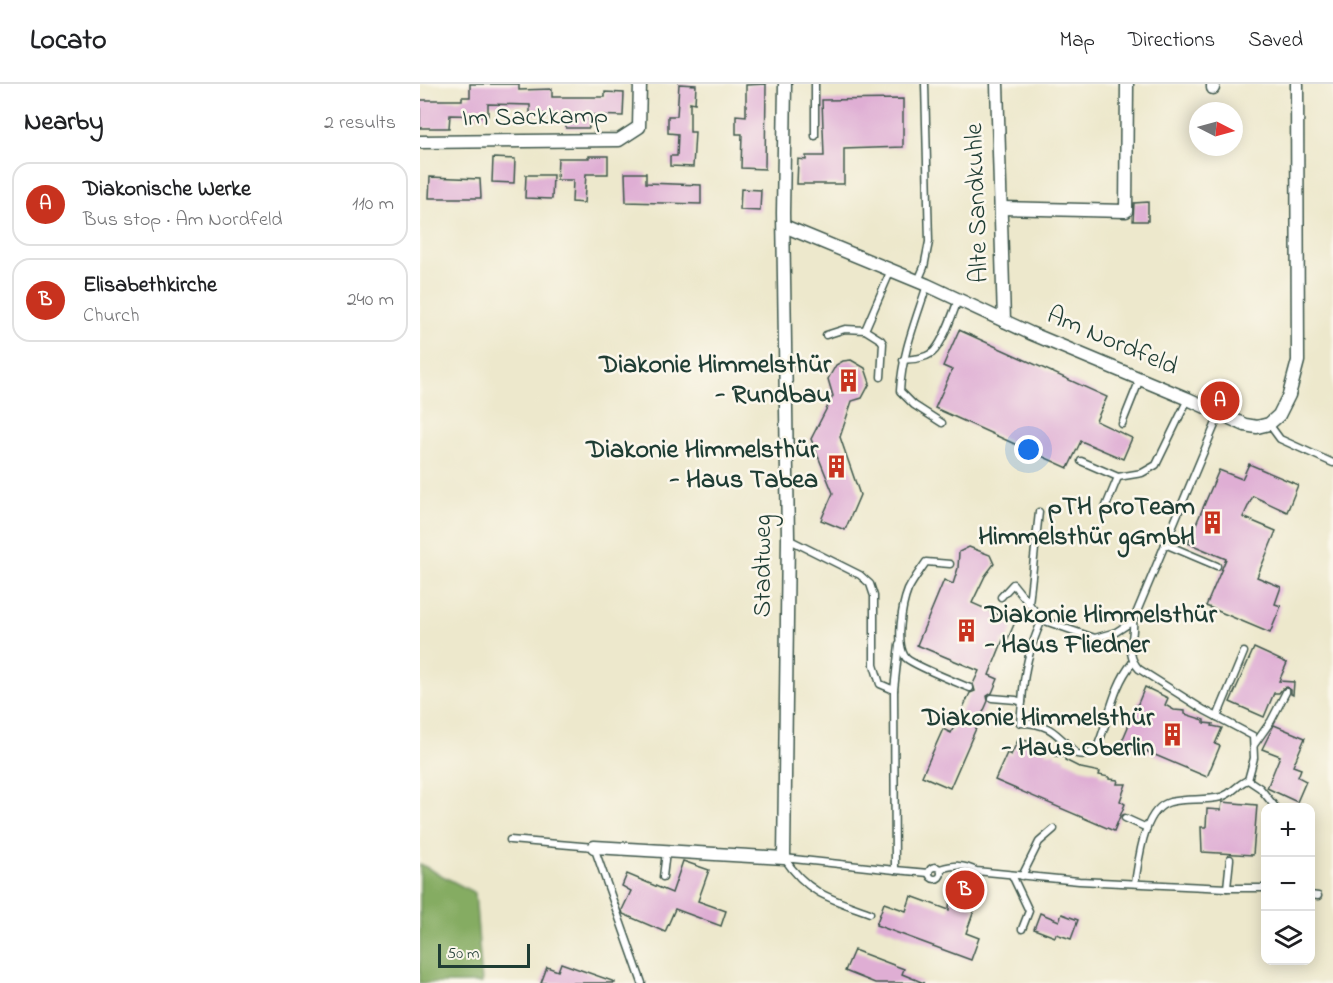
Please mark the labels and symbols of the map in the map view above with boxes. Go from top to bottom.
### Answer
street label: Im Sackkamp [462,98,608,138]
north arrow [1189,102,1243,156]
street label: Alte Sandkuhle [956,122,1000,284]
street label: Am Nordfeld [1041,297,1184,387]
place label: Diakonie Himmelsthür - Rundbau [598,347,832,415]
building icon: Diakonie Himmelsthür - Rundbau [836,368,862,394]
pin: A [1200,378,1240,424]
place label: Diakonie Himmelsthür - Haus Tabea [585,432,819,500]
your location [1014,435,1043,464]
building icon: Diakonie Himmelsthür - Haus Tabea [823,453,849,479]
place label: pTH proTeam Himmelsthür gGmbH [978,489,1195,558]
building icon: pTH proTeam Himmelsthür gGmbH [1200,510,1226,536]
street label: Stadtweg [745,514,783,618]
place label: Diakonie Himmelsthür - Haus Fliedner [984,597,1218,665]
building icon: Diakonie Himmelsthür - Haus Fliedner [954,618,980,644]
place label: Diakonie Himmelsthür - Haus Oberlin [921,700,1155,768]
building icon: Diakonie Himmelsthür - Haus Oberlin [1159,721,1185,747]
pin: B [946,868,984,912]
scale bar [438,941,530,968]

